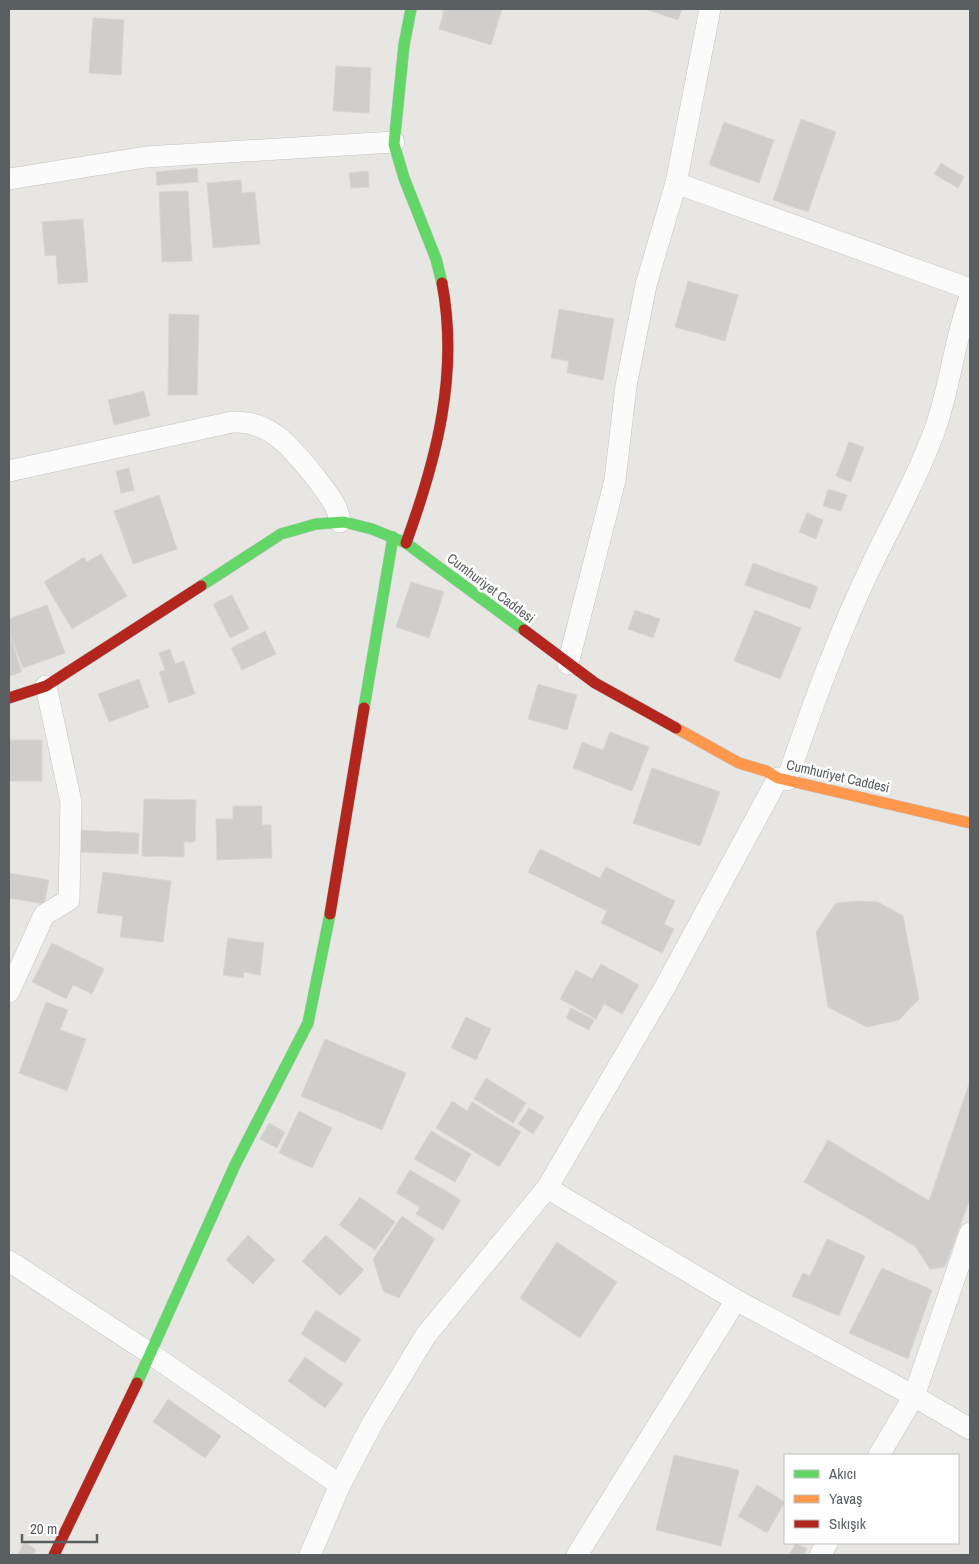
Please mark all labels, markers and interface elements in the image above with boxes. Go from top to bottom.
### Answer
street label: Cumhuriyet Caddesi [444,549,538,627]
street label: Cumhuriyet Caddesi [785,755,891,797]
legend [784,1454,959,1544]
text: Akıcı [828,1463,856,1484]
text: Yavaş [829,1488,862,1509]
scale bar [22,1512,98,1544]
text: Sıkışık [829,1513,867,1534]
text: 20 m [30,1518,57,1539]

